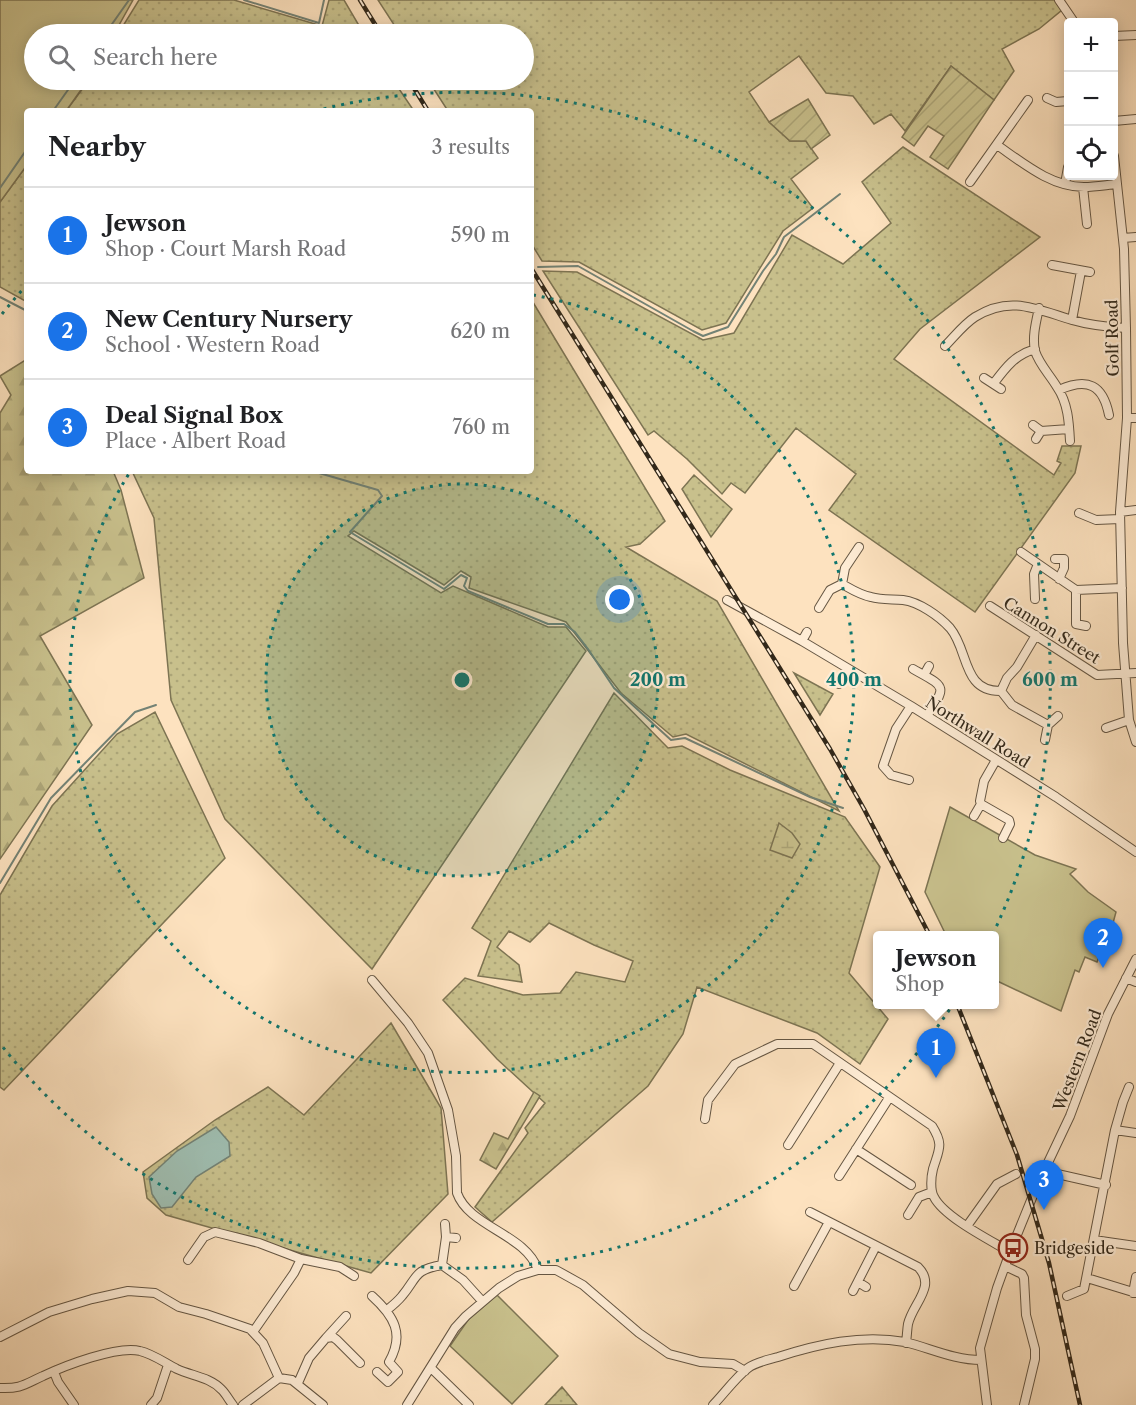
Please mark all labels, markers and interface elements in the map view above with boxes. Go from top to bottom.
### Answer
map controls [1064,18,1118,180]
button: + [1064,18,1118,72]
search box [24,24,534,90]
icon: search [45,41,78,74]
text: Search here [93,44,218,71]
button: − [1064,72,1118,126]
button: locate [1064,126,1118,180]
text: Nearby [48,131,146,163]
text: 3 results [432,135,510,159]
text: Jewson [105,210,186,237]
text: 1 [63,223,72,247]
text: 590 m [451,223,510,247]
text: Shop · Court Marsh Road [105,237,346,261]
street label: Golf Road [1101,299,1123,377]
text: New Century Nursery [105,306,352,333]
text: 2 [62,319,73,343]
text: 620 m [450,319,510,343]
text: School · Western Road [105,333,320,357]
text: Deal Signal Box [105,402,283,429]
text: 3 [62,415,73,439]
text: 760 m [452,415,510,439]
text: Place · Albert Road [105,429,286,453]
your location [605,585,634,614]
street label: Cannon Street [1000,592,1104,668]
text: 200 m [630,669,686,691]
text: 400 m [826,669,882,691]
text: 600 m [1022,669,1078,691]
centre of rings [452,670,472,690]
street label: Northwall Road [922,692,1034,772]
pin: 2 [1084,918,1122,968]
popup [873,931,999,1009]
text: Jewson [895,945,977,972]
text: Shop [895,972,944,996]
street label: Western Road [1048,1006,1106,1115]
pin: 1 [916,1028,956,1078]
pin: 3 [1024,1160,1064,1210]
bus stop icon: Bridgeside [997,1232,1029,1264]
place label: Bridgeside [1034,1238,1114,1258]

